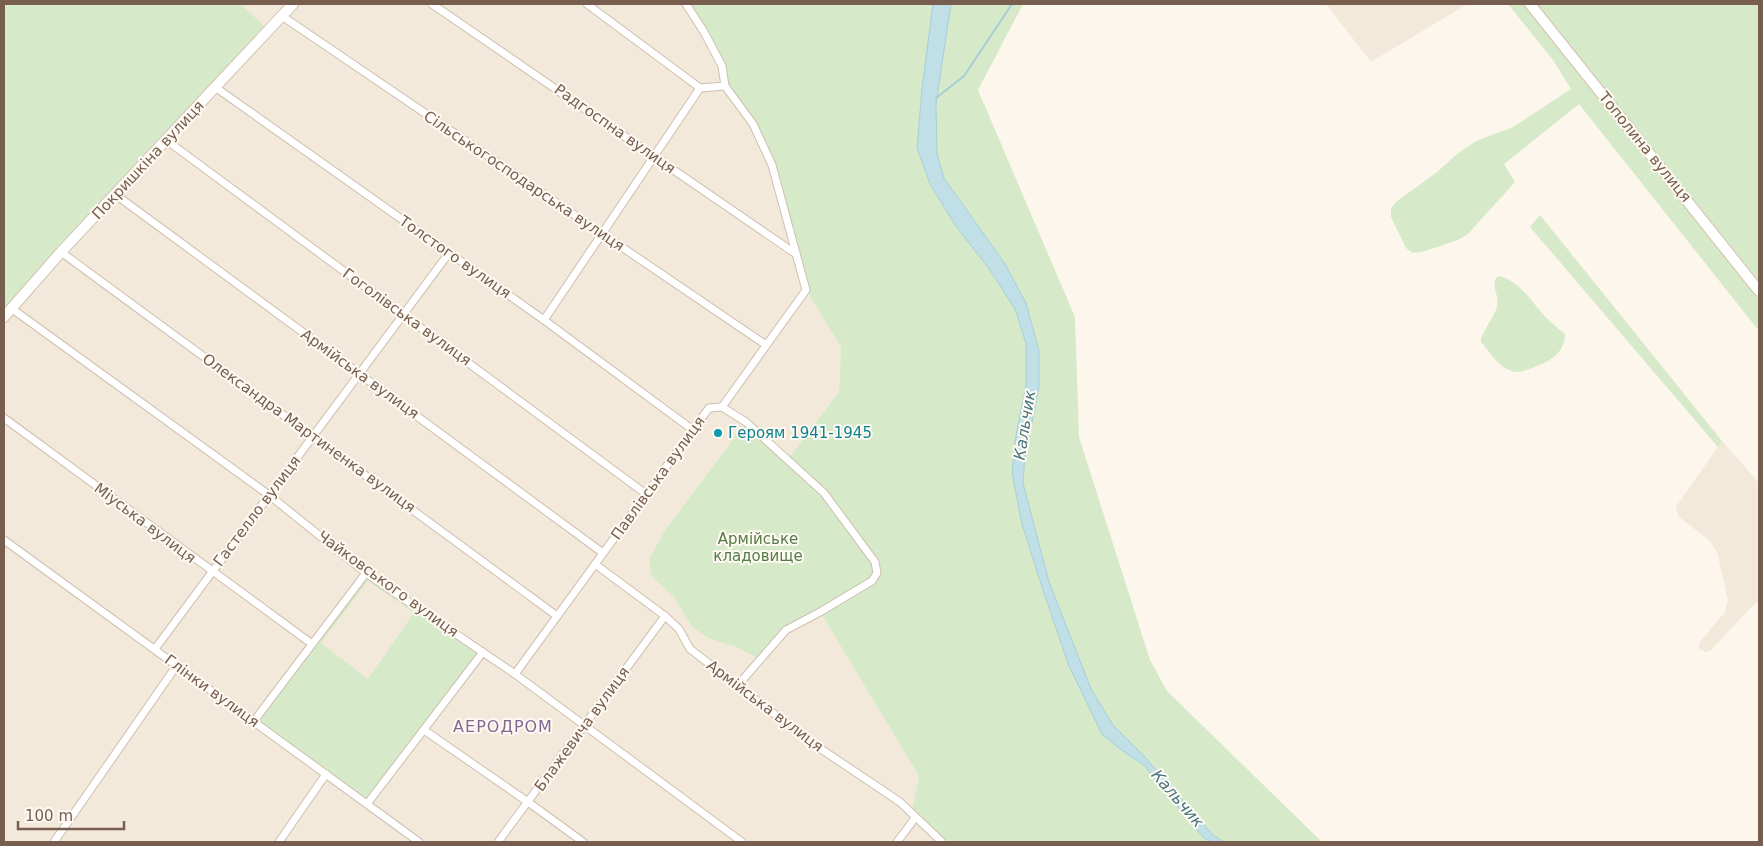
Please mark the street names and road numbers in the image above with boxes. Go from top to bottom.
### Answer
street label: Радгоспна вулиця [551,80,679,178]
street label: Тополина вулиця [1594,87,1695,206]
street label: Покришкіна вулиця [88,97,208,223]
street label: Сільськогосподарська вулиця [420,107,628,255]
street label: Толстого вулиця [395,211,514,302]
street label: Гоголівська вулиця [339,264,475,370]
street label: Армійська вулиця [298,325,422,423]
street label: Олександра Мартиненка вулиця [199,350,419,516]
street label: Павлівська вулиця [607,413,709,543]
street label: Гастелло вулиця [210,452,304,570]
street label: Міуська вулиця [91,479,199,567]
street label: Чайковського вулиця [314,527,462,641]
street label: Глінки вулиця [161,651,263,731]
street label: Армійська вулиця [703,656,827,756]
street label: Блажевича вулиця [531,663,633,795]

